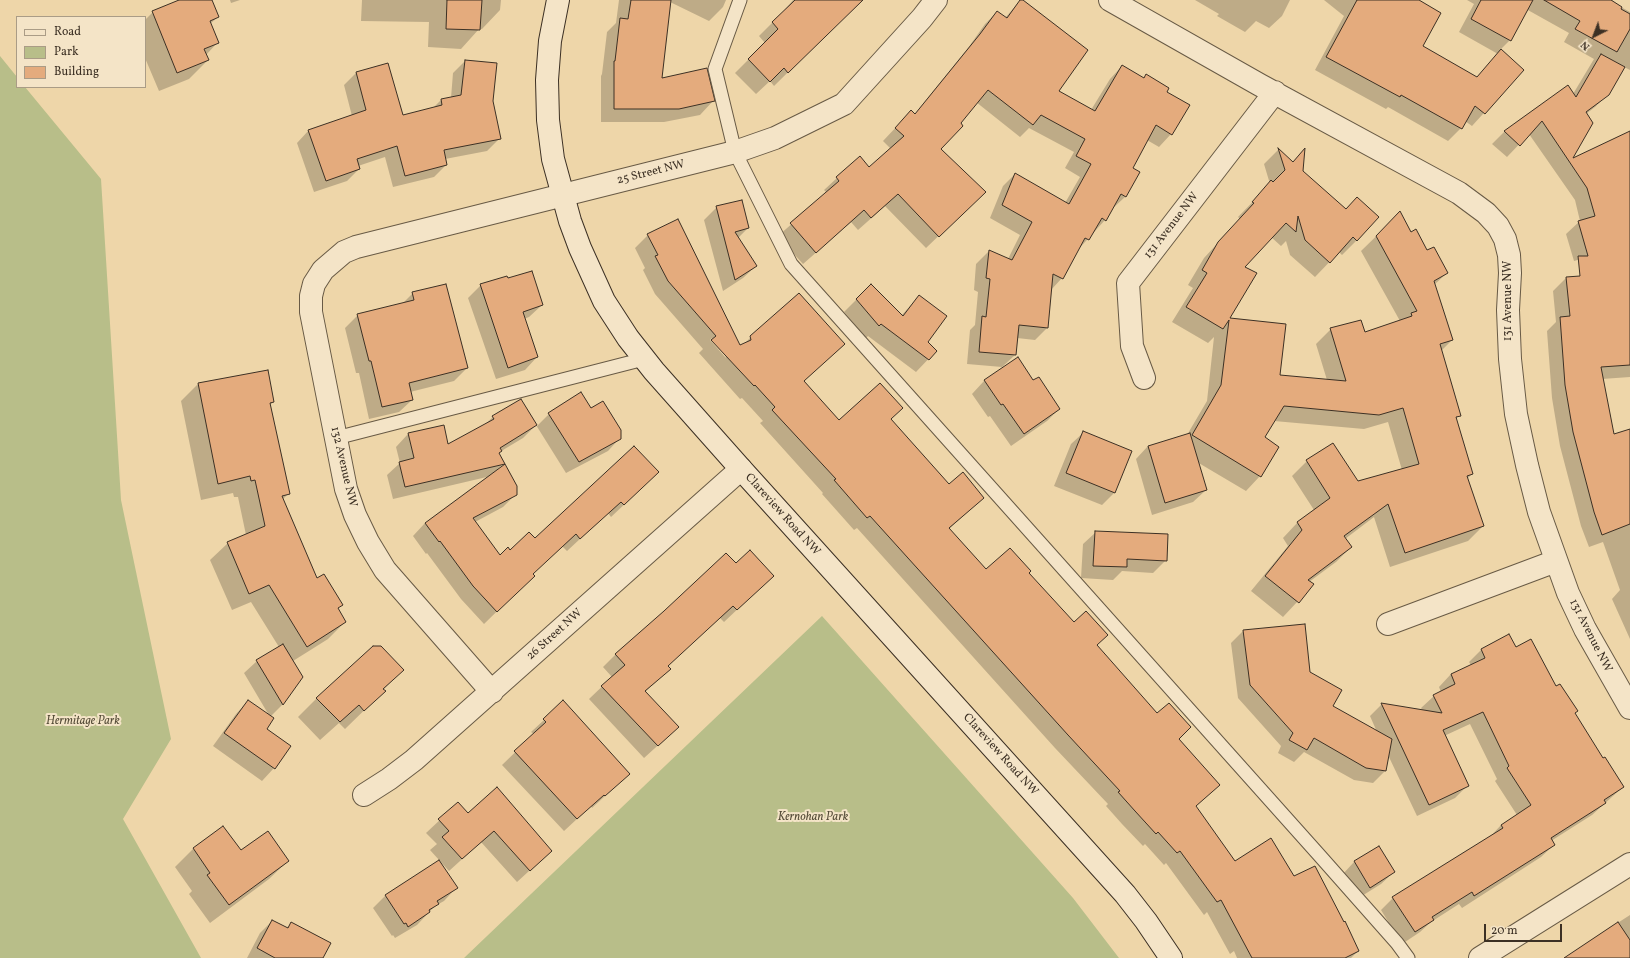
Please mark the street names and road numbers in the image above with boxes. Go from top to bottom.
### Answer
street label: 25 Street NW [616,158,686,188]
street label: 131 Avenue NW [1142,190,1202,262]
street label: 131 Avenue NW [1502,261,1516,341]
street label: 132 Avenue NW [327,425,359,509]
street label: Clareview Road NW [741,471,823,559]
street label: 131 Avenue NW [1565,597,1615,675]
street label: 26 Street NW [524,606,586,664]
street label: Clareview Road NW [959,711,1041,799]

